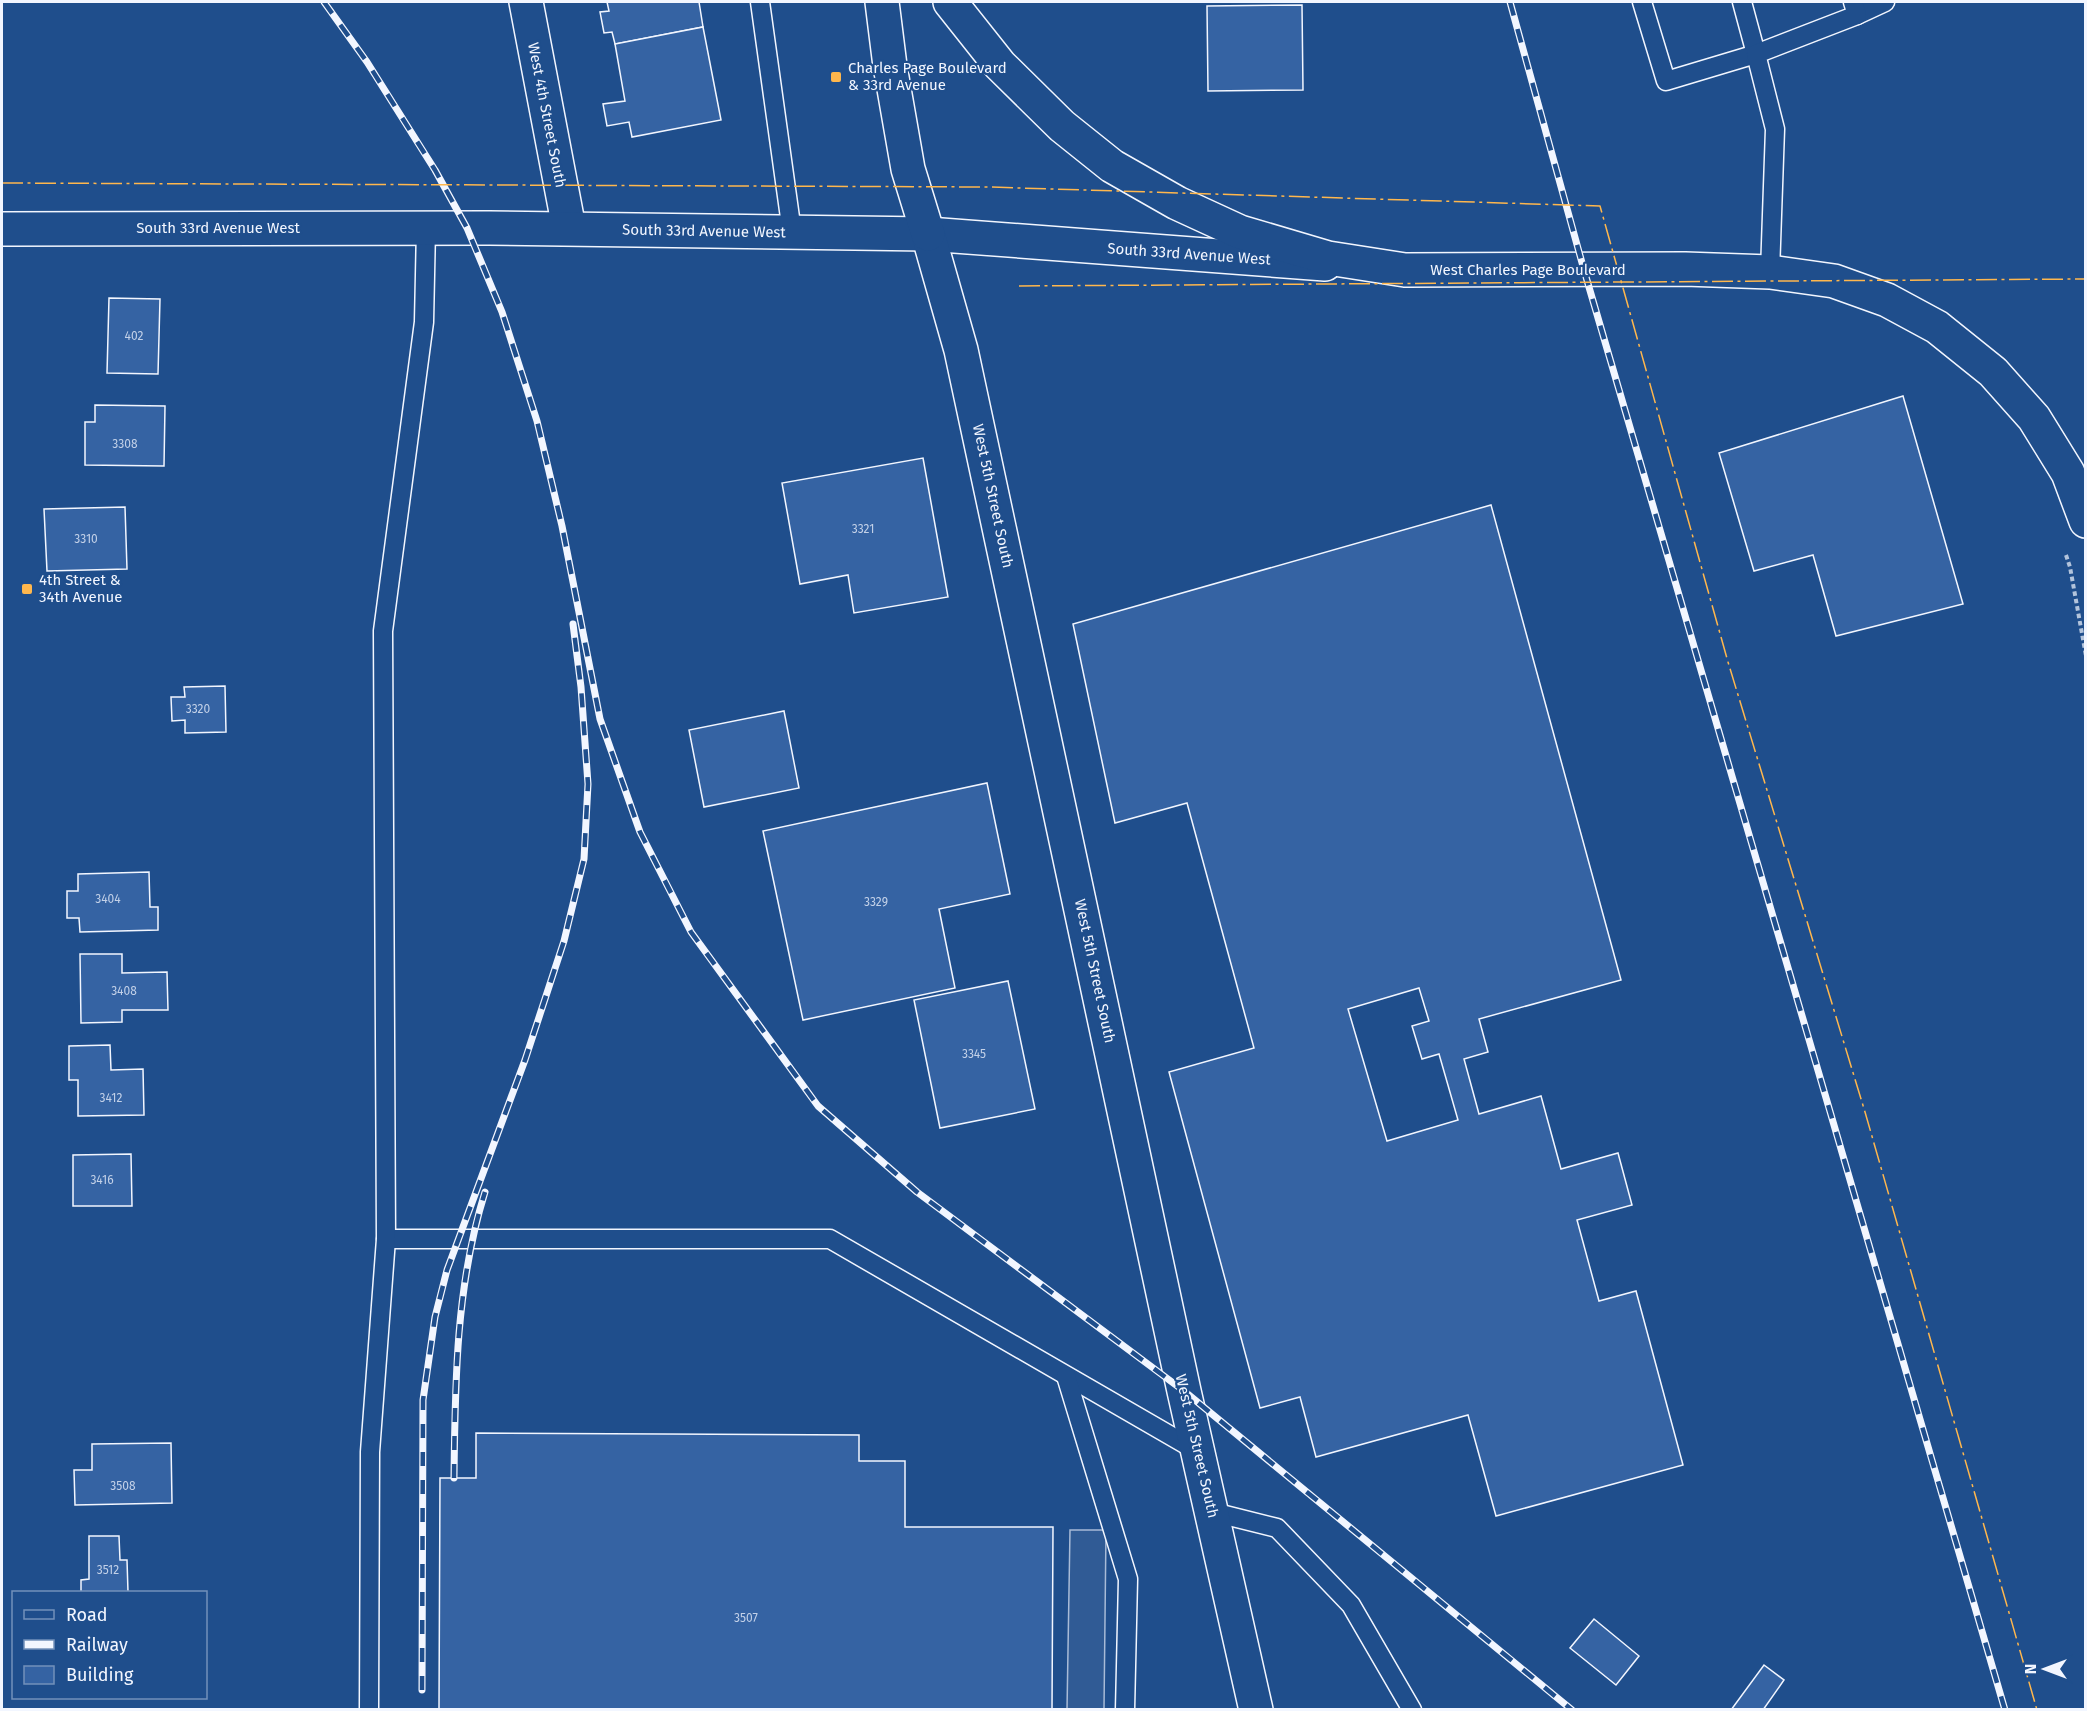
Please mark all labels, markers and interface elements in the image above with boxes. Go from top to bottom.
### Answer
street label: West 4th Street South [524,41,570,189]
place label: Charles Page Boulevard & 33rd Avenue [848,59,1007,94]
marker: Charles Page Boulevard & 33rd Avenue [829,70,843,84]
street label: South 33rd Avenue West [136,219,300,237]
street label: South 33rd Avenue West [622,221,787,241]
street label: South 33rd Avenue West [1107,239,1272,269]
street label: West Charles Page Boulevard [1430,261,1626,279]
house number: 402 [125,329,143,343]
street label: West 5th Street South [969,422,1017,570]
house number: 3308 [112,437,138,451]
house number: 3321 [852,522,874,536]
house number: 3310 [74,532,98,546]
place label: 4th Street & 34th Avenue [39,571,122,606]
marker: 4th Street & 34th Avenue [20,582,34,596]
house number: 3320 [186,702,211,716]
house number: 3404 [95,892,121,906]
house number: 3329 [864,895,888,909]
street label: West 5th Street South [1071,897,1119,1045]
house number: 3408 [111,984,137,998]
house number: 3345 [962,1047,986,1061]
house number: 3412 [100,1091,122,1105]
house number: 3416 [90,1173,114,1187]
street label: West 5th Street South [1172,1372,1222,1520]
house number: 3508 [110,1479,136,1493]
house number: 3512 [97,1563,119,1577]
legend [12,1591,207,1699]
text: Road [66,1604,108,1626]
house number: 3507 [734,1611,758,1625]
text: Railway [66,1634,128,1656]
north arrow [2015,1639,2075,1699]
text: Building [66,1664,134,1686]
text: N [2021,1664,2040,1674]

